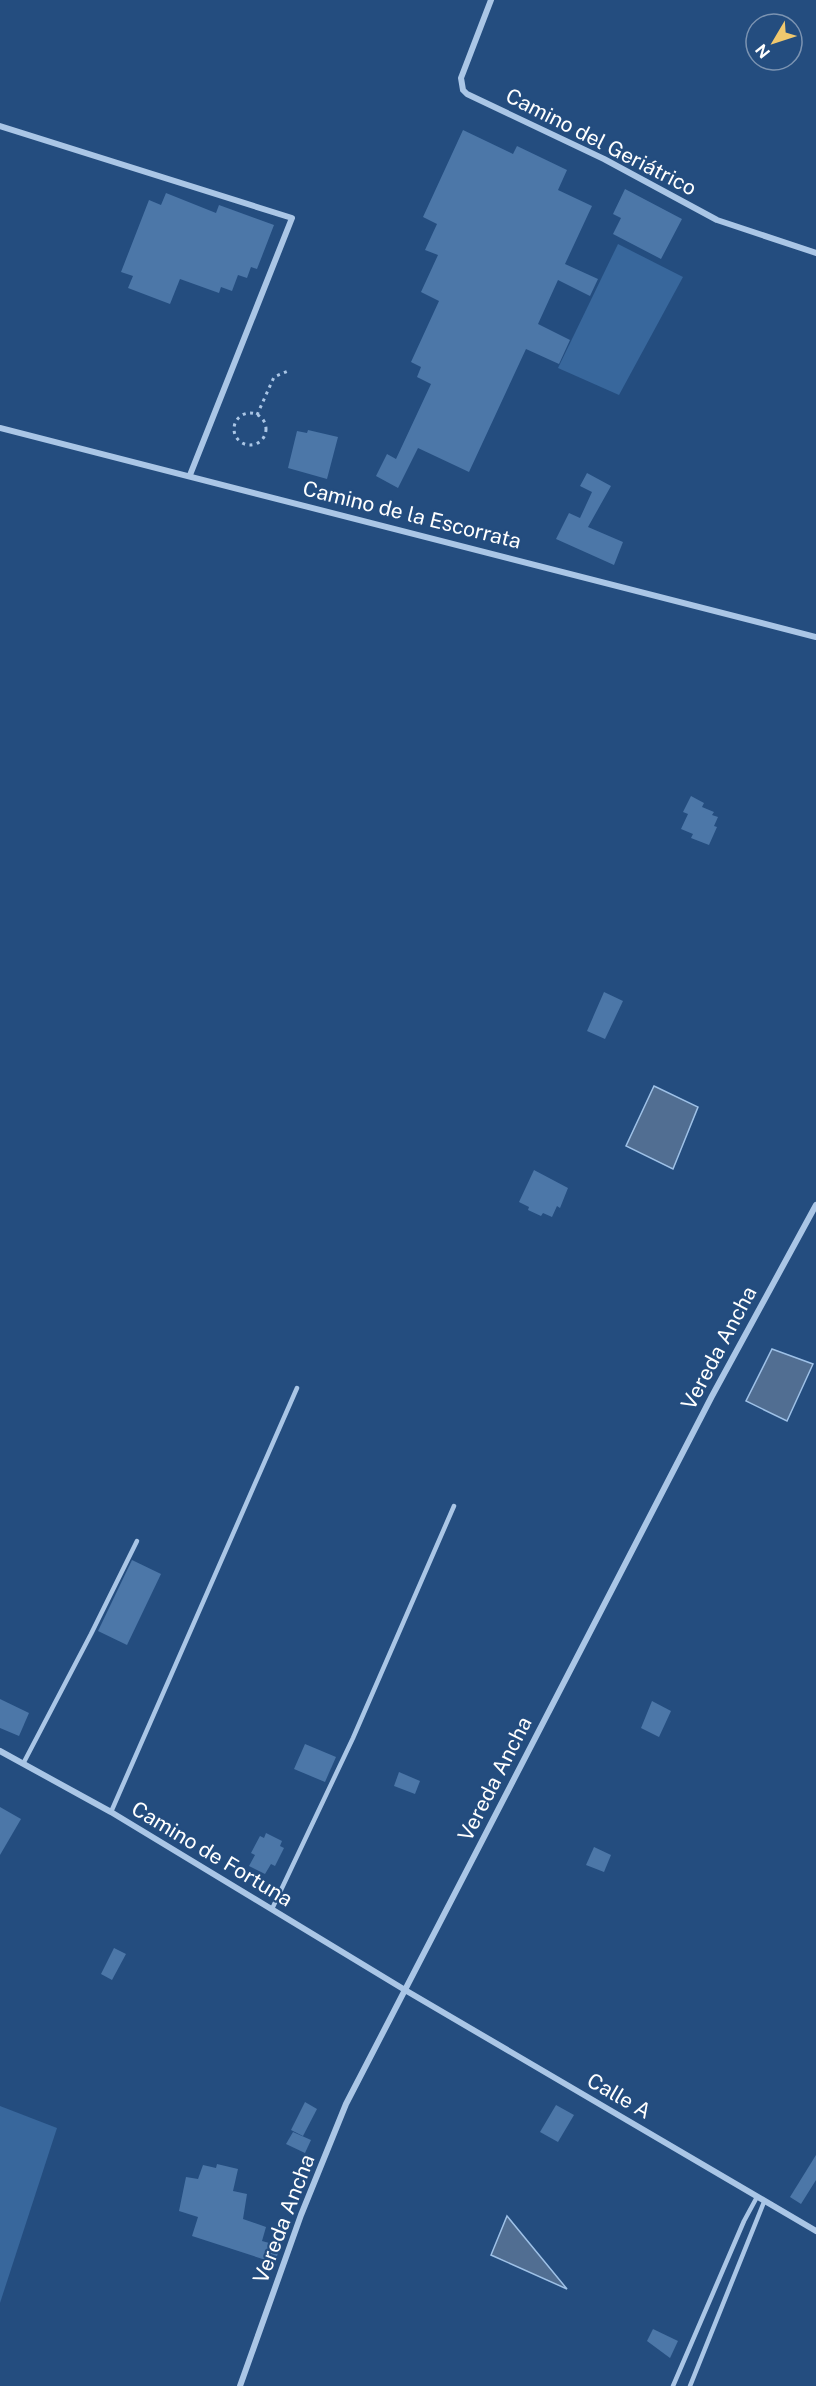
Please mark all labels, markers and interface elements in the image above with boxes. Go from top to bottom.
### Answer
north arrow [744,12,804,72]
text: N [751,40,774,62]
street label: Camino del Geriátrico [502,83,701,201]
street label: Camino de la Escorrata [300,475,524,554]
street label: Vereda Ancha [676,1282,762,1414]
street label: Vereda Ancha [452,1712,537,1845]
street label: Camino de Fortuna [127,1796,297,1912]
street label: Calle A [583,2067,656,2124]
street label: Vereda Ancha [247,2151,320,2287]

